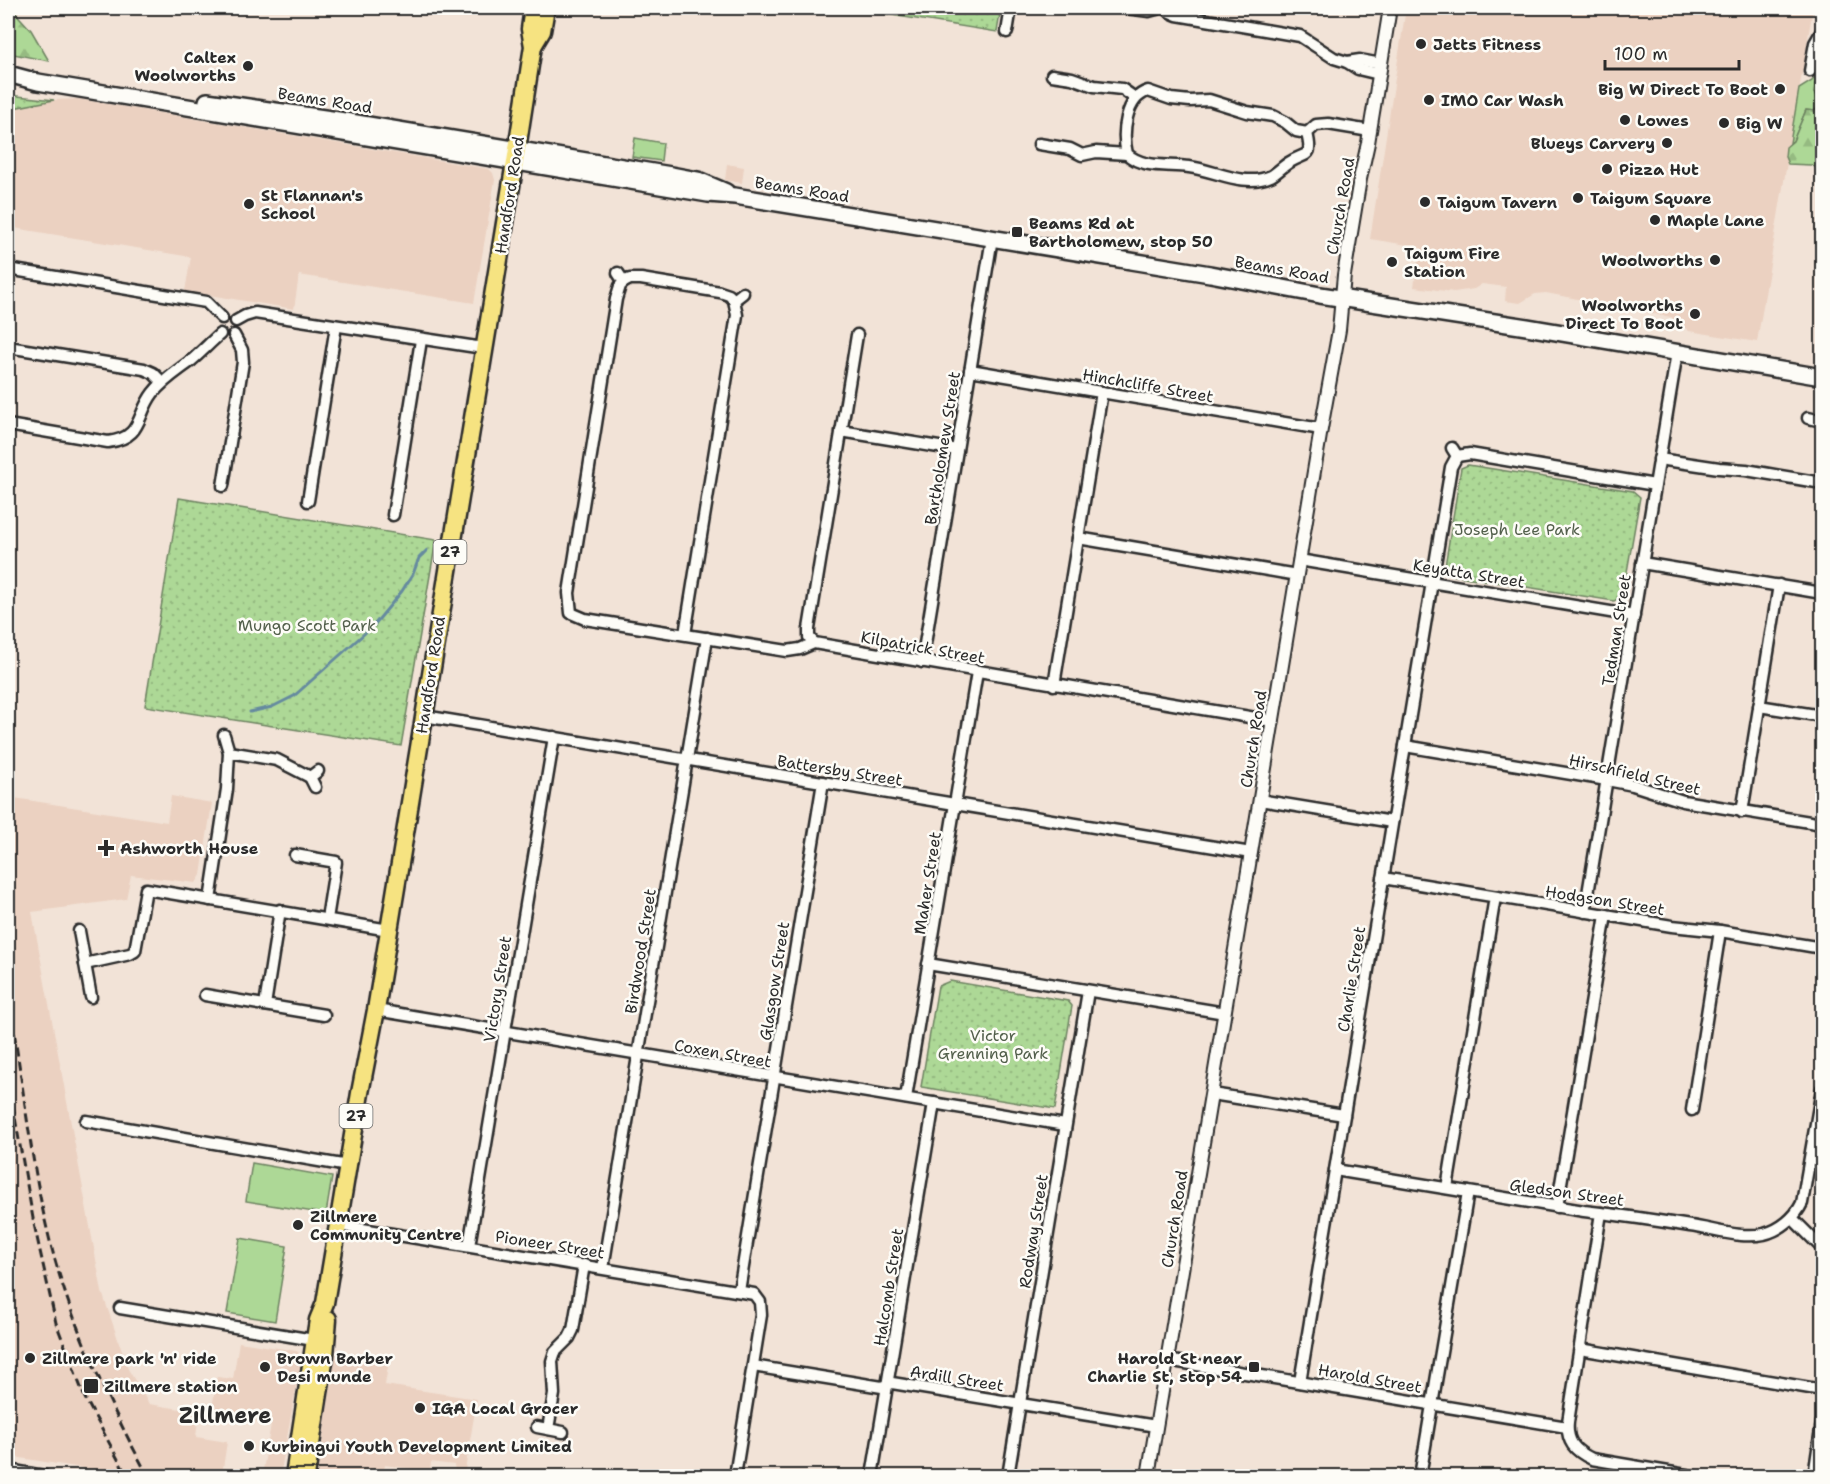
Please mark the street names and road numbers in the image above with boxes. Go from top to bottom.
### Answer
street label: Beams Road [276,83,374,118]
street label: Handford Road [490,135,529,255]
street label: Church Road [1322,156,1359,256]
street label: Beams Road [753,172,851,207]
street label: Beams Road [1233,251,1331,288]
street label: Hinchcliffe Street [1081,364,1215,407]
street label: Bartholomew Street [920,370,965,526]
road number: 27 [434,540,466,564]
street label: Keyatta Street [1411,554,1526,593]
street label: Tedman Street [1597,573,1636,687]
street label: Handford Road [411,615,450,735]
street label: Kilpatrick Street [859,626,987,669]
street label: Church Road [1235,689,1272,789]
street label: Hirschfield Street [1567,749,1703,800]
street label: Battersby Street [776,750,904,791]
street label: Maher Street [909,830,946,936]
street label: Hodgson Street [1544,881,1666,920]
street label: Birdwood Street [620,887,661,1015]
street label: Glasgow Street [755,920,794,1042]
street label: Charlie Street [1333,925,1370,1033]
street label: Victory Street [479,934,516,1044]
street label: Coxen Street [673,1035,773,1072]
road number: 27 [340,1104,372,1128]
street label: Church Road [1156,1169,1193,1269]
street label: Rodway Street [1014,1172,1053,1290]
street label: Gledson Street [1508,1174,1625,1211]
street label: Pioneer Street [494,1225,606,1264]
street label: Halcomb Street [869,1227,908,1348]
street label: Harold Street [1316,1359,1423,1398]
street label: Ardill Street [908,1361,1005,1396]

